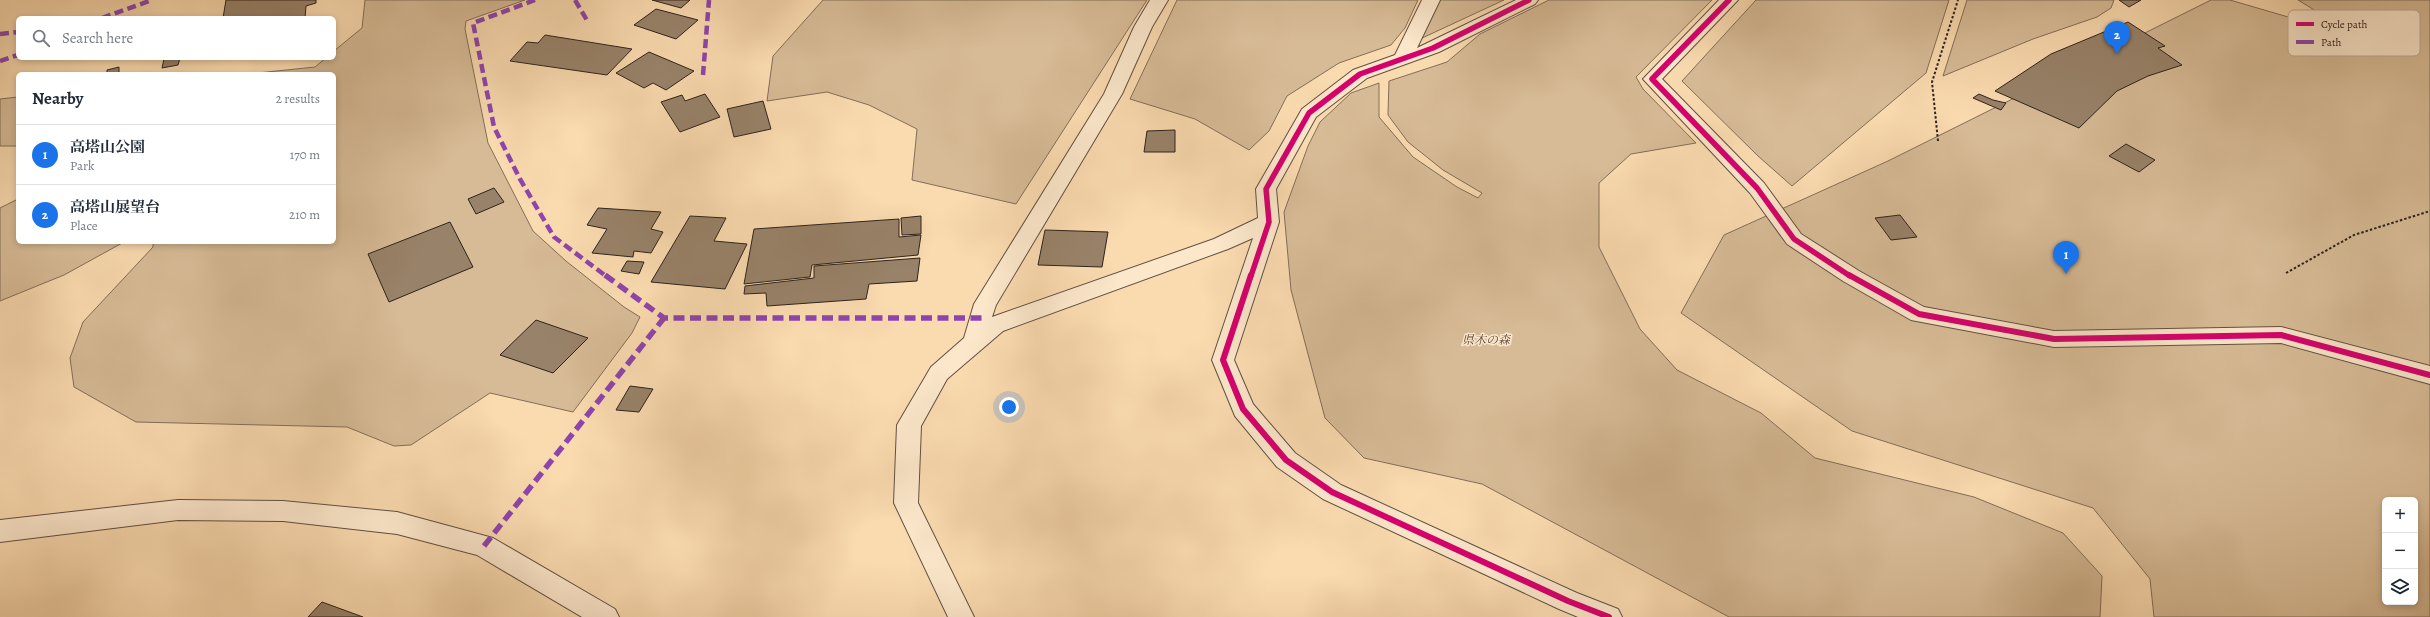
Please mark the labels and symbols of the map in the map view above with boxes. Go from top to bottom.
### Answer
legend [2288,10,2420,56]
text: Cycle path [2321,17,2368,32]
pin: 2 [2104,21,2130,54]
text: Path [2321,35,2342,50]
pin: 1 [2053,241,2079,274]
park label: 県木の森 [1462,332,1512,348]
your location [999,397,1019,417]

